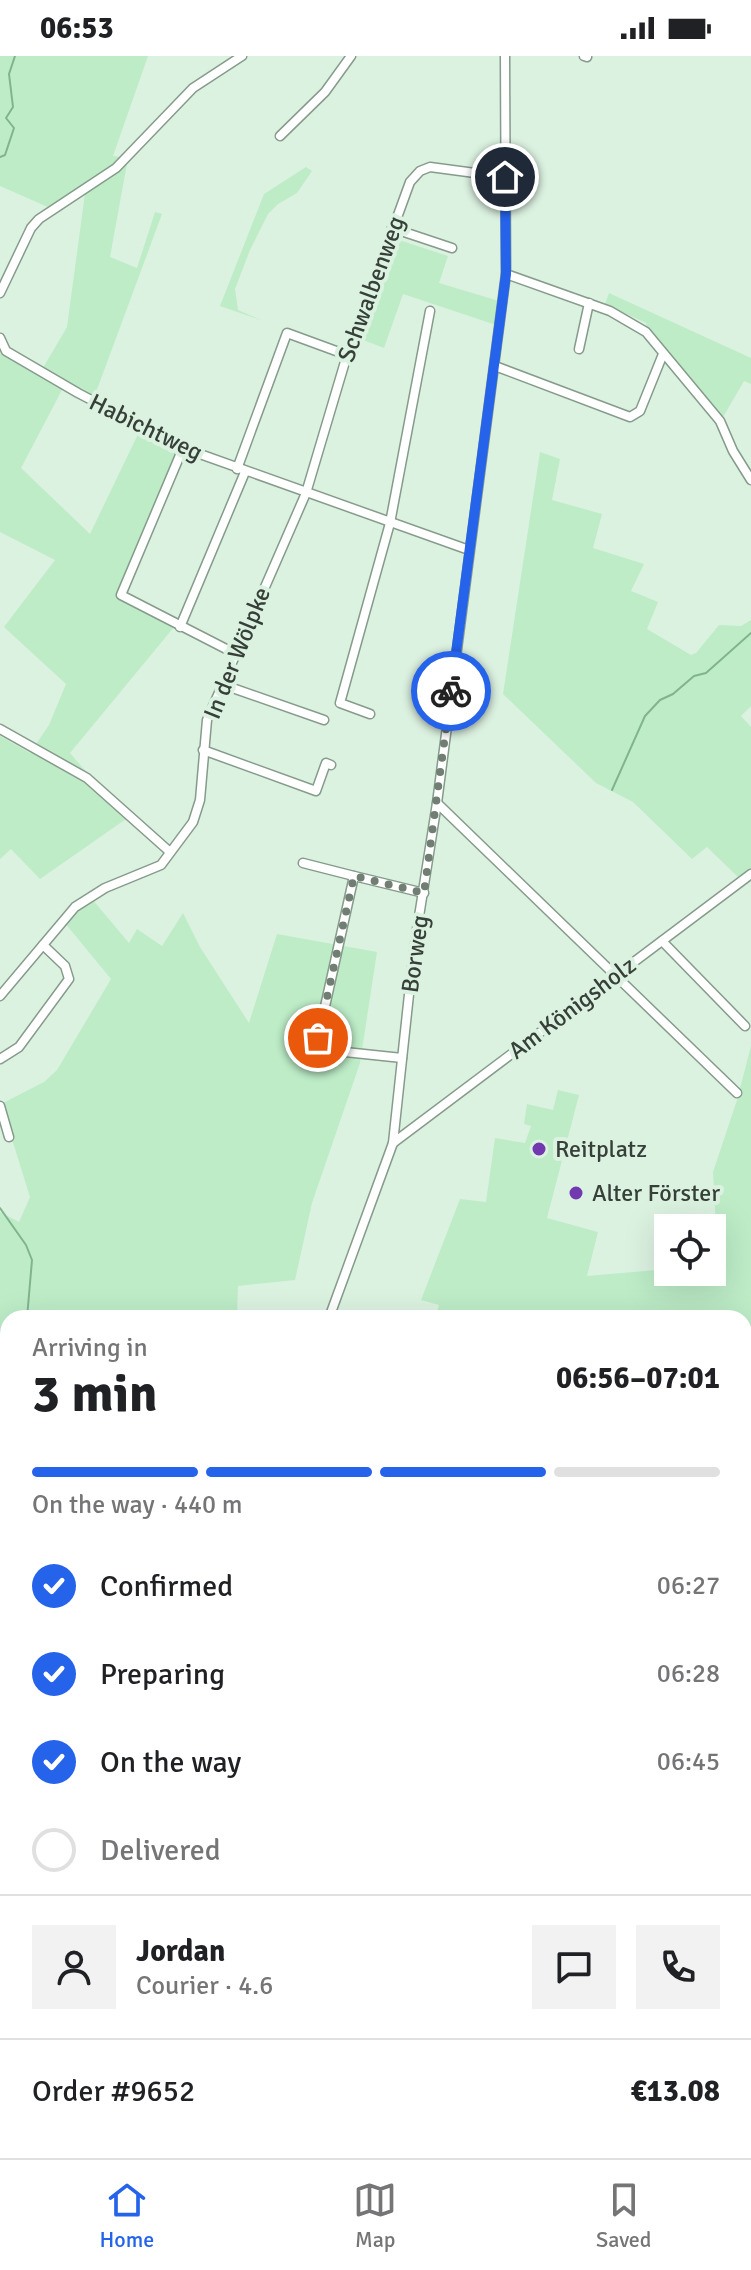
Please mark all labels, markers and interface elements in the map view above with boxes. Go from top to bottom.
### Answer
text: 06:53 [40,10,114,47]
pin [471,143,539,211]
icon: home [483,155,527,199]
street label: Schwalbenweg [331,212,411,366]
street label: Habichtweg [85,387,207,467]
street label: In der Wölpke [197,583,277,723]
courier [411,651,491,731]
icon: bike [429,669,473,713]
street label: Borweg [395,913,435,995]
street label: Am Königsholz [502,950,642,1066]
pin [284,1004,352,1072]
icon: bag [296,1016,340,1060]
place label: Reitplatz [555,1134,647,1164]
marker: Reitplatz [530,1140,548,1158]
place label: Alter Förster [592,1178,720,1208]
marker: Alter Förster [567,1184,585,1202]
map controls [654,1214,726,1286]
button: locate [654,1214,726,1286]
text: Arriving in [32,1332,148,1364]
text: 06:56–07:01 [556,1360,720,1397]
text: 3 min [32,1362,158,1426]
text: On the way · 440 m [32,1489,242,1521]
icon: check [32,1564,76,1608]
text: Confirmed [100,1568,233,1605]
text: 06:27 [657,1570,720,1602]
icon: check [32,1652,76,1696]
text: Preparing [100,1656,225,1693]
text: 06:28 [657,1658,720,1690]
icon: check [32,1740,76,1784]
text: On the way [100,1744,241,1781]
text: 06:45 [657,1746,720,1778]
text: Delivered [100,1832,221,1869]
button: person [32,1925,116,2009]
button: chat [532,1925,616,2009]
button: phone [636,1925,720,2009]
text: Jordan [136,1933,225,1970]
text: Courier · 4.6 [136,1970,273,2002]
text: Order #9652 [32,2073,195,2110]
text: €13.08 [630,2073,720,2110]
tab: Home [99,2178,154,2253]
tab: Map [353,2178,397,2253]
tab: Saved [596,2178,652,2253]

